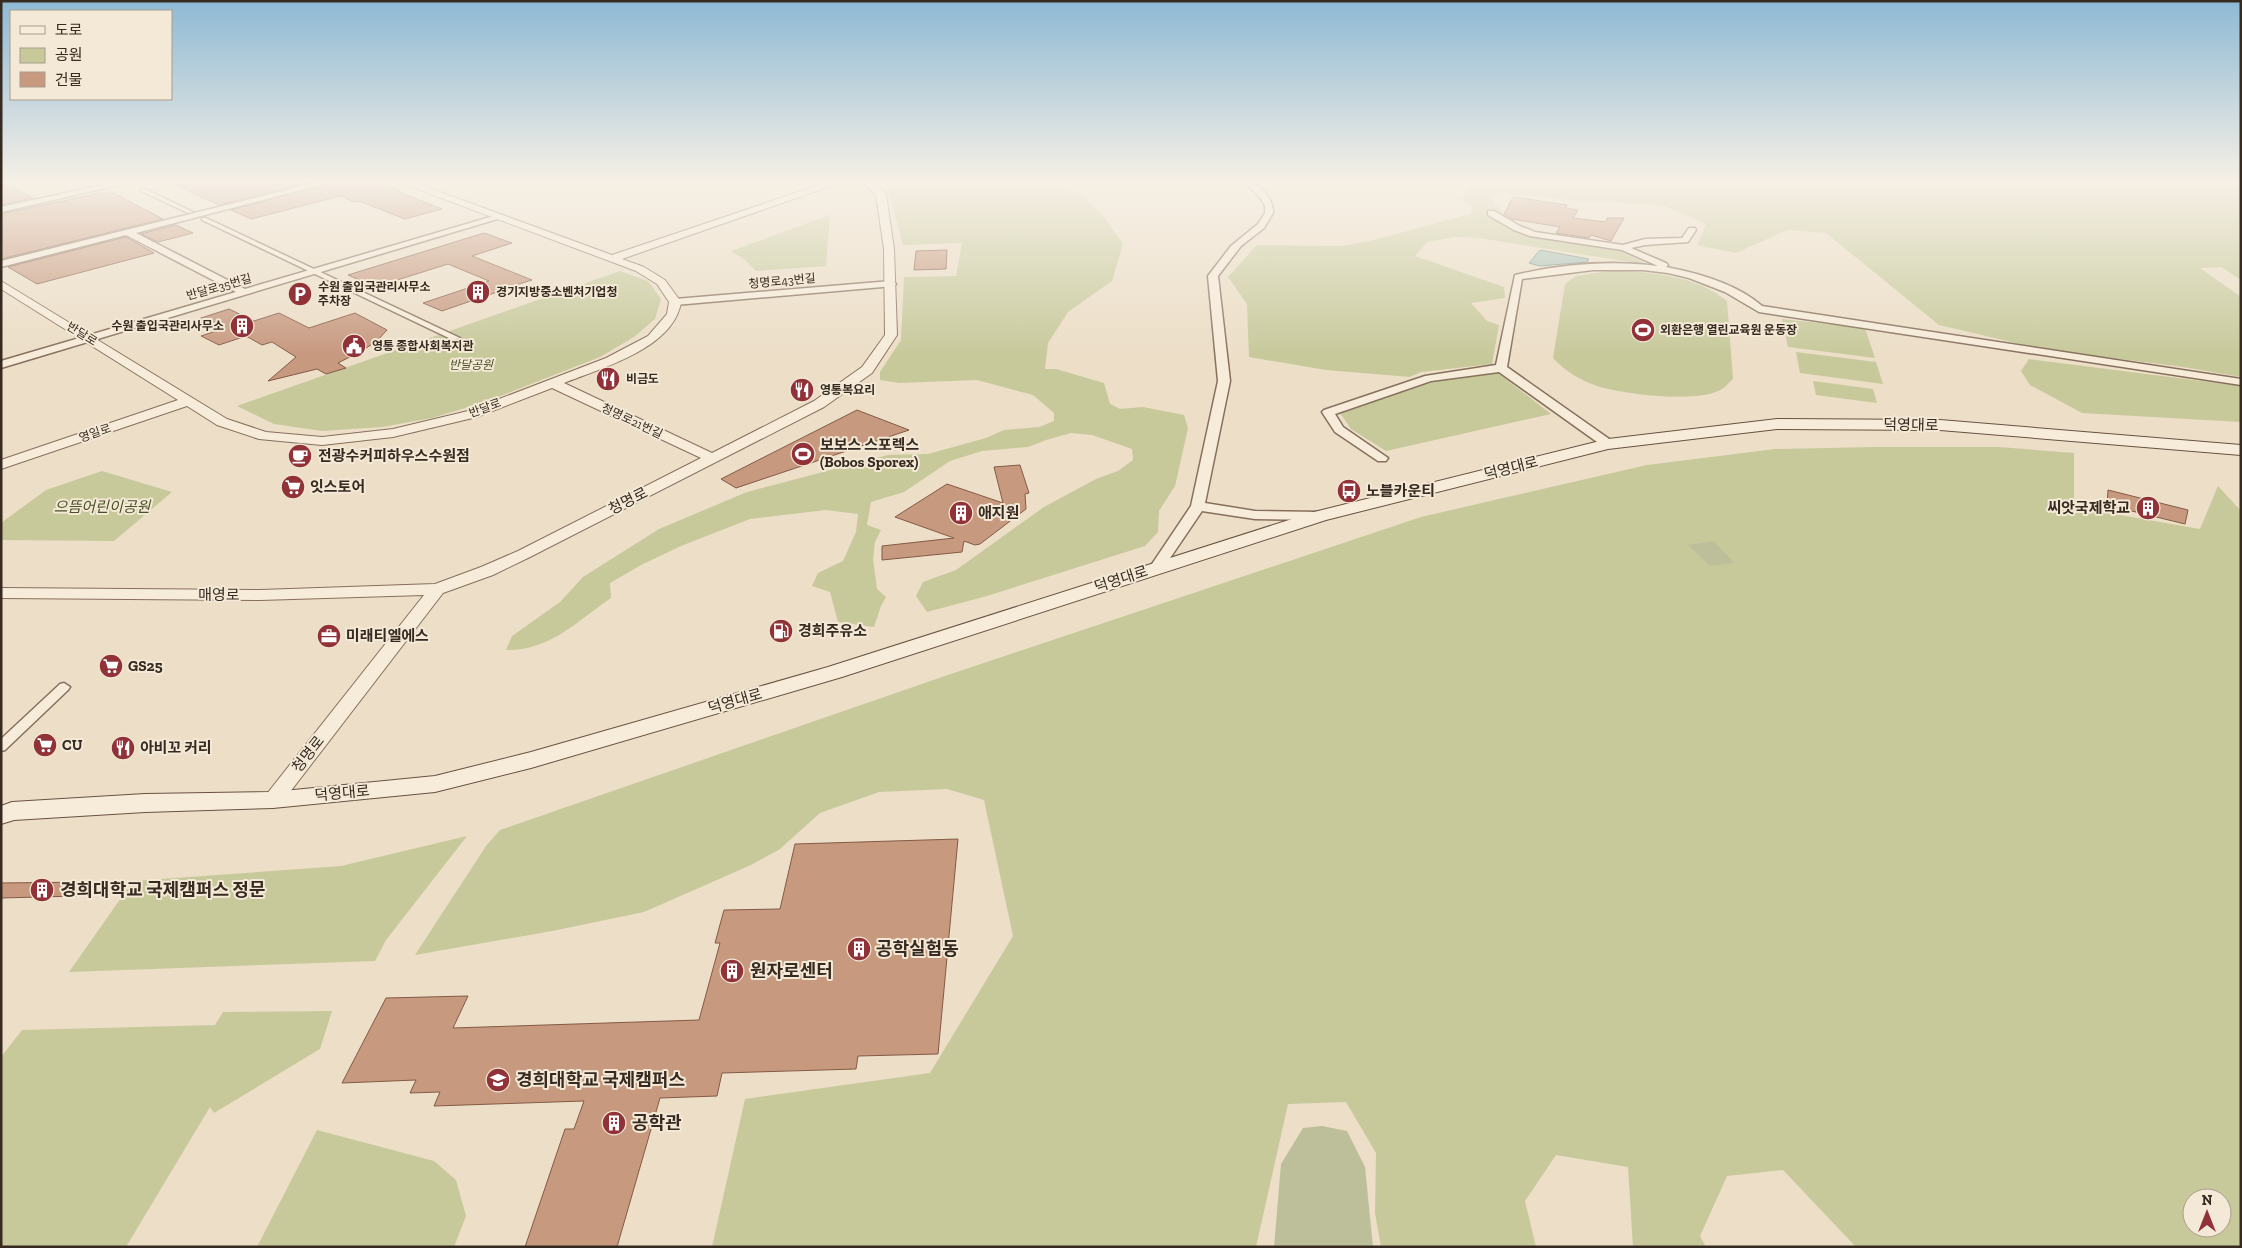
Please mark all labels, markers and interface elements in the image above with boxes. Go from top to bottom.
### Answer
legend [10,10,172,100]
text: 도로 [55,21,83,39]
text: 공원 [55,46,83,64]
text: 건물 [55,71,83,89]
street label: 반달로35번길 [185,271,253,303]
street label: 청명로43번길 [748,271,816,291]
building icon: 경기지방중소벤처기업청 [465,279,491,305]
place label: 수원 출입국관리사무소 주차장 [318,280,431,308]
parking icon: 수원 출입국관리사무소 주차장 [287,281,313,307]
place label: 경기지방중소벤처기업청 [496,285,617,299]
building icon: 수원 출입국관리사무소 [229,313,255,339]
sports icon: 외환은행 열린교육원 운동장 [1630,317,1656,343]
street label: 반달로 [64,319,100,349]
place label: 수원 출입국관리사무소 [111,319,224,333]
place label: 외환은행 열린교육원 운동장 [1660,323,1797,337]
public building icon: 영통 종합사회복지관 [341,333,367,359]
place label: 영통 종합사회복지관 [372,339,474,353]
park label: 반달공원 [449,358,494,372]
restaurant icon: 비금도 [595,366,621,392]
place label: 비금도 [626,372,659,386]
restaurant icon: 영통복요리 [789,377,815,403]
place label: 영통복요리 [820,383,875,397]
street label: 반달로 [467,396,503,420]
street label: 청명로21번길 [599,401,665,441]
street label: 덕영대로 [1883,416,1939,434]
street label: 영일로 [77,421,113,445]
place label: 보보스 스포렉스 (Bobos Sporex) [820,436,920,471]
sports icon: 보보스 스포렉스 (Bobos Sporex) [790,441,816,467]
cafe icon: 전광수커피하우스수원점 [287,443,313,469]
place label: 전광수커피하우스수원점 [318,447,470,465]
street label: 덕영대로 [1482,453,1540,483]
supermarket icon: 잇스토어 [280,474,306,500]
place label: 잇스토어 [310,478,365,496]
bus stop icon: 노블카운티 [1336,478,1362,504]
place label: 노블카운티 [1366,482,1435,500]
street label: 청명로 [605,484,651,518]
building icon: 씨앗국제학교 [2135,495,2161,521]
park label: 으뜸어린이공원 [54,498,151,516]
place label: 씨앗국제학교 [2047,499,2130,517]
building icon: 애지원 [948,500,974,526]
place label: 애지원 [978,504,1019,522]
street label: 덕영대로 [1092,562,1150,596]
street label: 매영로 [198,586,240,604]
fuel station icon: 경희주유소 [768,618,794,644]
place label: 경희주유소 [798,622,867,640]
office icon: 미래티엘에스 [316,623,342,649]
place label: 미래티엘에스 [346,627,429,645]
supermarket icon: GS25 [98,653,124,679]
place label: GS25 [128,657,163,675]
street label: 덕영대로 [706,685,764,717]
supermarket icon: CU [32,732,58,758]
street label: 청명로 [288,732,328,776]
restaurant icon: 아비꼬 커리 [110,735,136,761]
place label: CU [62,736,83,754]
place label: 아비꼬 커리 [140,739,212,757]
street label: 덕영대로 [314,782,370,804]
building icon: 경희대학교 국제캠퍼스 정문 [29,877,55,903]
place label: 경희대학교 국제캠퍼스 정문 [60,879,265,901]
building icon: 공학실험동 [846,936,872,962]
place label: 공학실험동 [876,938,959,960]
building icon: 원자로센터 [719,958,745,984]
place label: 원자로센터 [750,960,833,982]
school or university icon: 경희대학교 국제캠퍼스 [485,1067,511,1093]
place label: 경희대학교 국제캠퍼스 [516,1069,685,1091]
building icon: 공학관 [601,1110,627,1136]
place label: 공학관 [632,1112,682,1134]
north arrow [2182,1188,2232,1238]
text: N [2202,1192,2213,1209]

